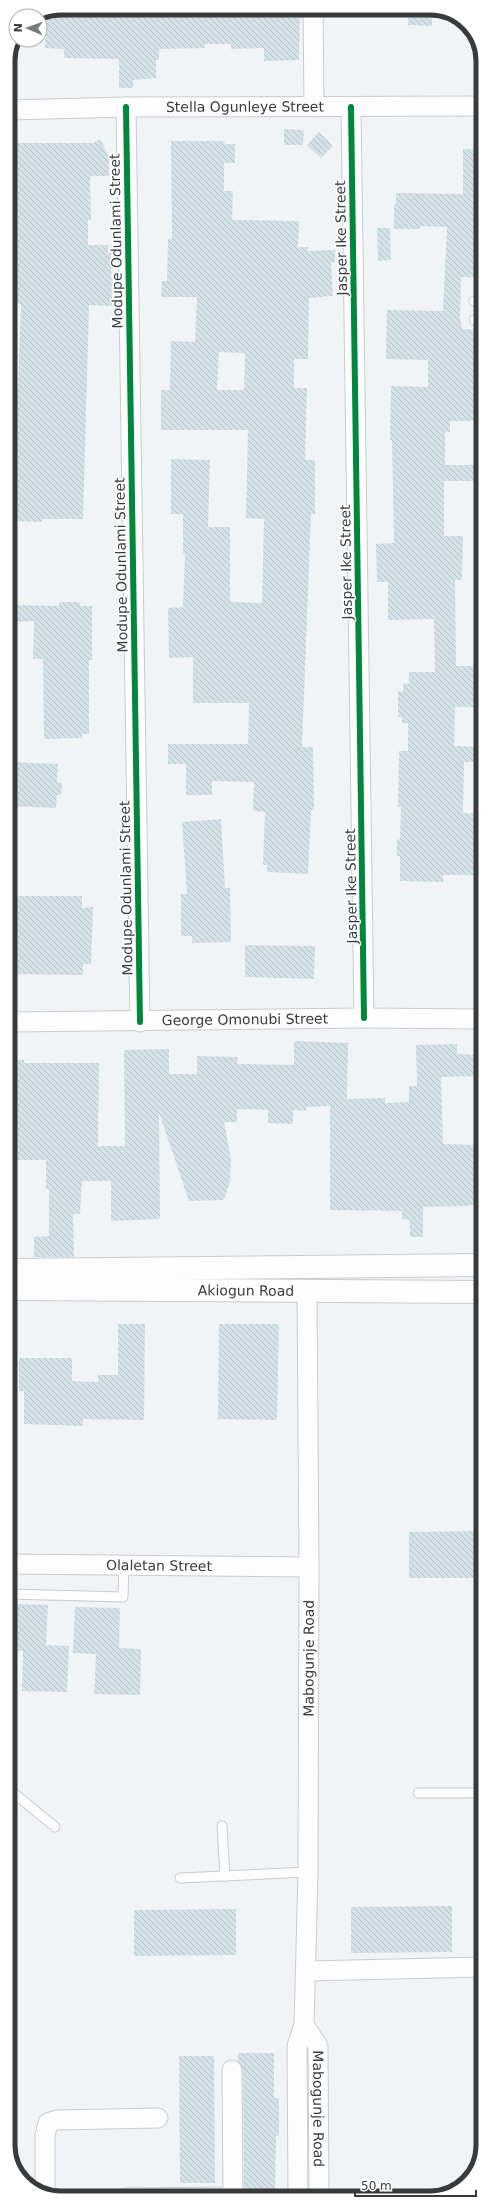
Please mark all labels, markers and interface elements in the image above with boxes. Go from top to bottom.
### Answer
north arrow [8,8,48,48]
text: N [12,23,25,33]
street label: Stella Ogunleye Street [166,98,324,115]
street label: Modupe Odunlami Street [106,153,126,329]
street label: Jasper Ike Street [332,180,350,297]
street label: Modupe Odunlami Street [111,477,131,653]
street label: Jasper Ike Street [337,504,355,621]
street label: Modupe Odunlami Street [116,800,136,976]
street label: Jasper Ike Street [342,828,360,945]
street label: George Omonubi Street [162,1010,329,1028]
street label: Akiogun Road [198,1282,294,1299]
street label: Olaletan Street [106,1557,213,1574]
street label: Mabogunje Road [301,1600,317,1717]
street label: Mabogunje Road [310,2050,327,2167]
scale bar [355,2172,476,2198]
text: 50 m [361,2179,392,2193]

